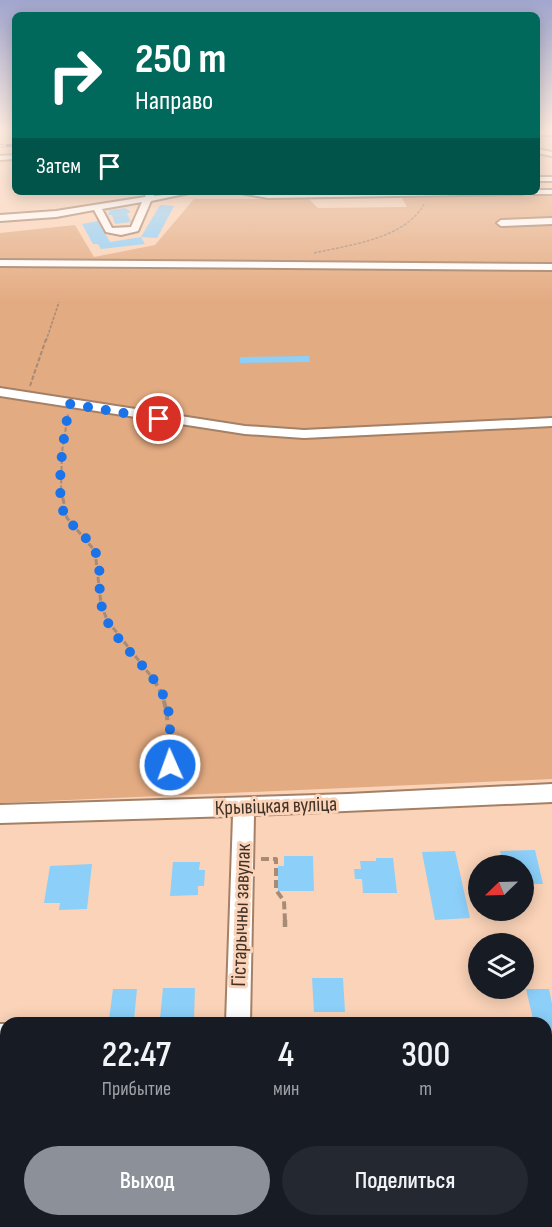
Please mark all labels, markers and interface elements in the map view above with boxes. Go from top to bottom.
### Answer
text: 250 m [135,34,226,85]
icon: right [36,36,114,114]
text: Направо [135,85,213,117]
icon: arrive [93,150,126,183]
text: Затем [36,153,81,180]
pin [133,393,184,444]
icon: arrive [142,402,175,435]
position arrow [138,733,202,797]
street label: Крывіцкая вуліца [214,791,338,821]
street label: Гістарычны завулак [226,843,256,987]
north arrow [468,855,534,921]
map controls [468,855,534,999]
button: layers [468,933,534,999]
text: 22:47 [102,1034,171,1077]
text: 4 [278,1034,294,1077]
text: 300 [401,1034,450,1077]
text: Прибытие [102,1077,171,1101]
text: мин [273,1077,299,1101]
text: m [419,1077,432,1101]
button: Выход [24,1146,270,1215]
button: Поделиться [282,1146,528,1215]

